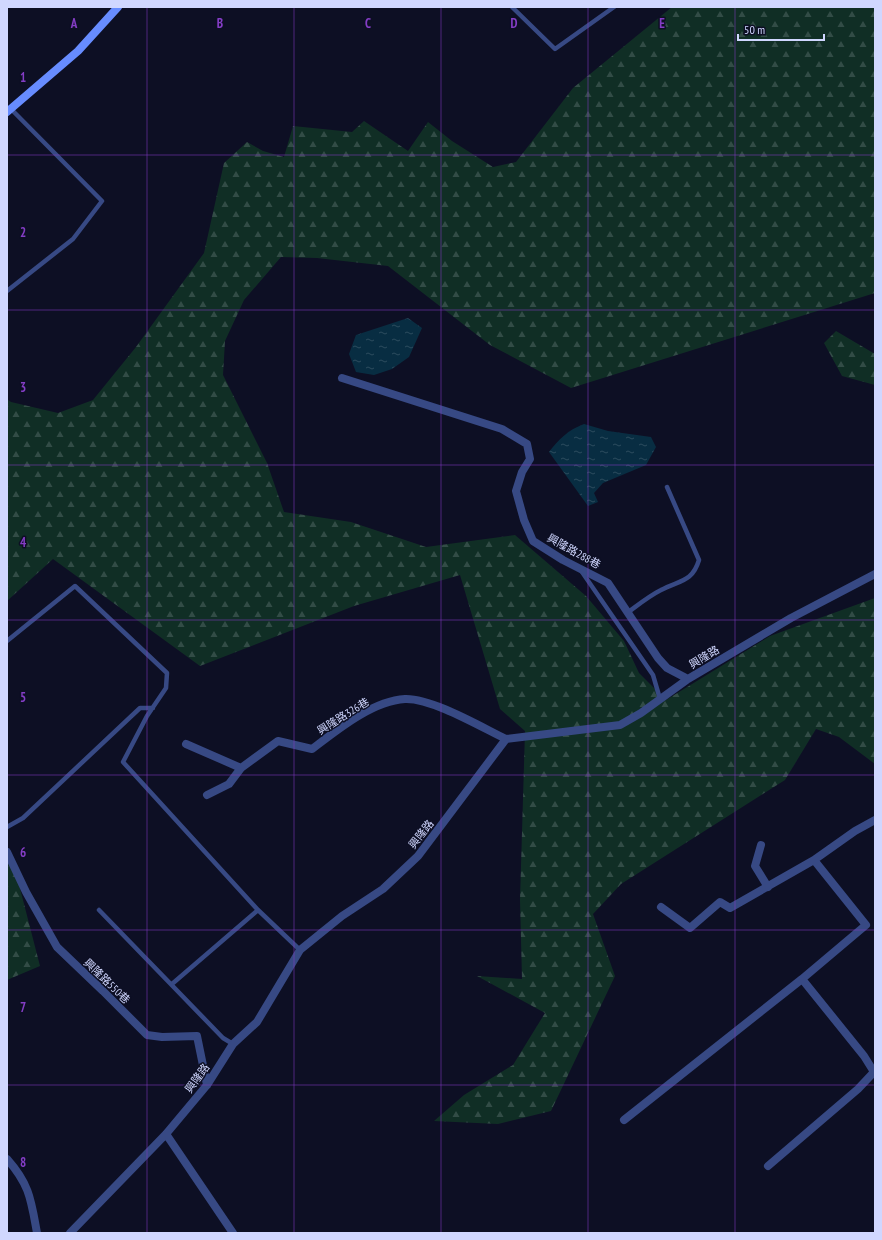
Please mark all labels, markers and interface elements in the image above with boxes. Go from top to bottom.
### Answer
text: A [70,15,78,32]
text: B [217,15,223,32]
text: C [365,15,371,32]
text: D [511,15,518,32]
text: E [659,15,665,32]
scale bar [738,16,824,42]
text: 50 m [744,22,765,37]
text: 1 [20,69,26,86]
text: 2 [20,224,26,241]
text: 3 [20,379,26,396]
street label: 興隆路288巷 [545,531,603,571]
text: 4 [20,534,27,551]
street label: 興隆路 [686,643,722,671]
text: 5 [20,689,26,706]
street label: 興隆路326巷 [314,694,372,738]
street label: 興隆路 [405,817,437,851]
text: 6 [20,844,26,861]
street label: 興隆路550巷 [81,956,133,1006]
text: 7 [20,999,26,1016]
street label: 興隆路 [182,1061,212,1095]
text: 8 [20,1154,26,1171]

